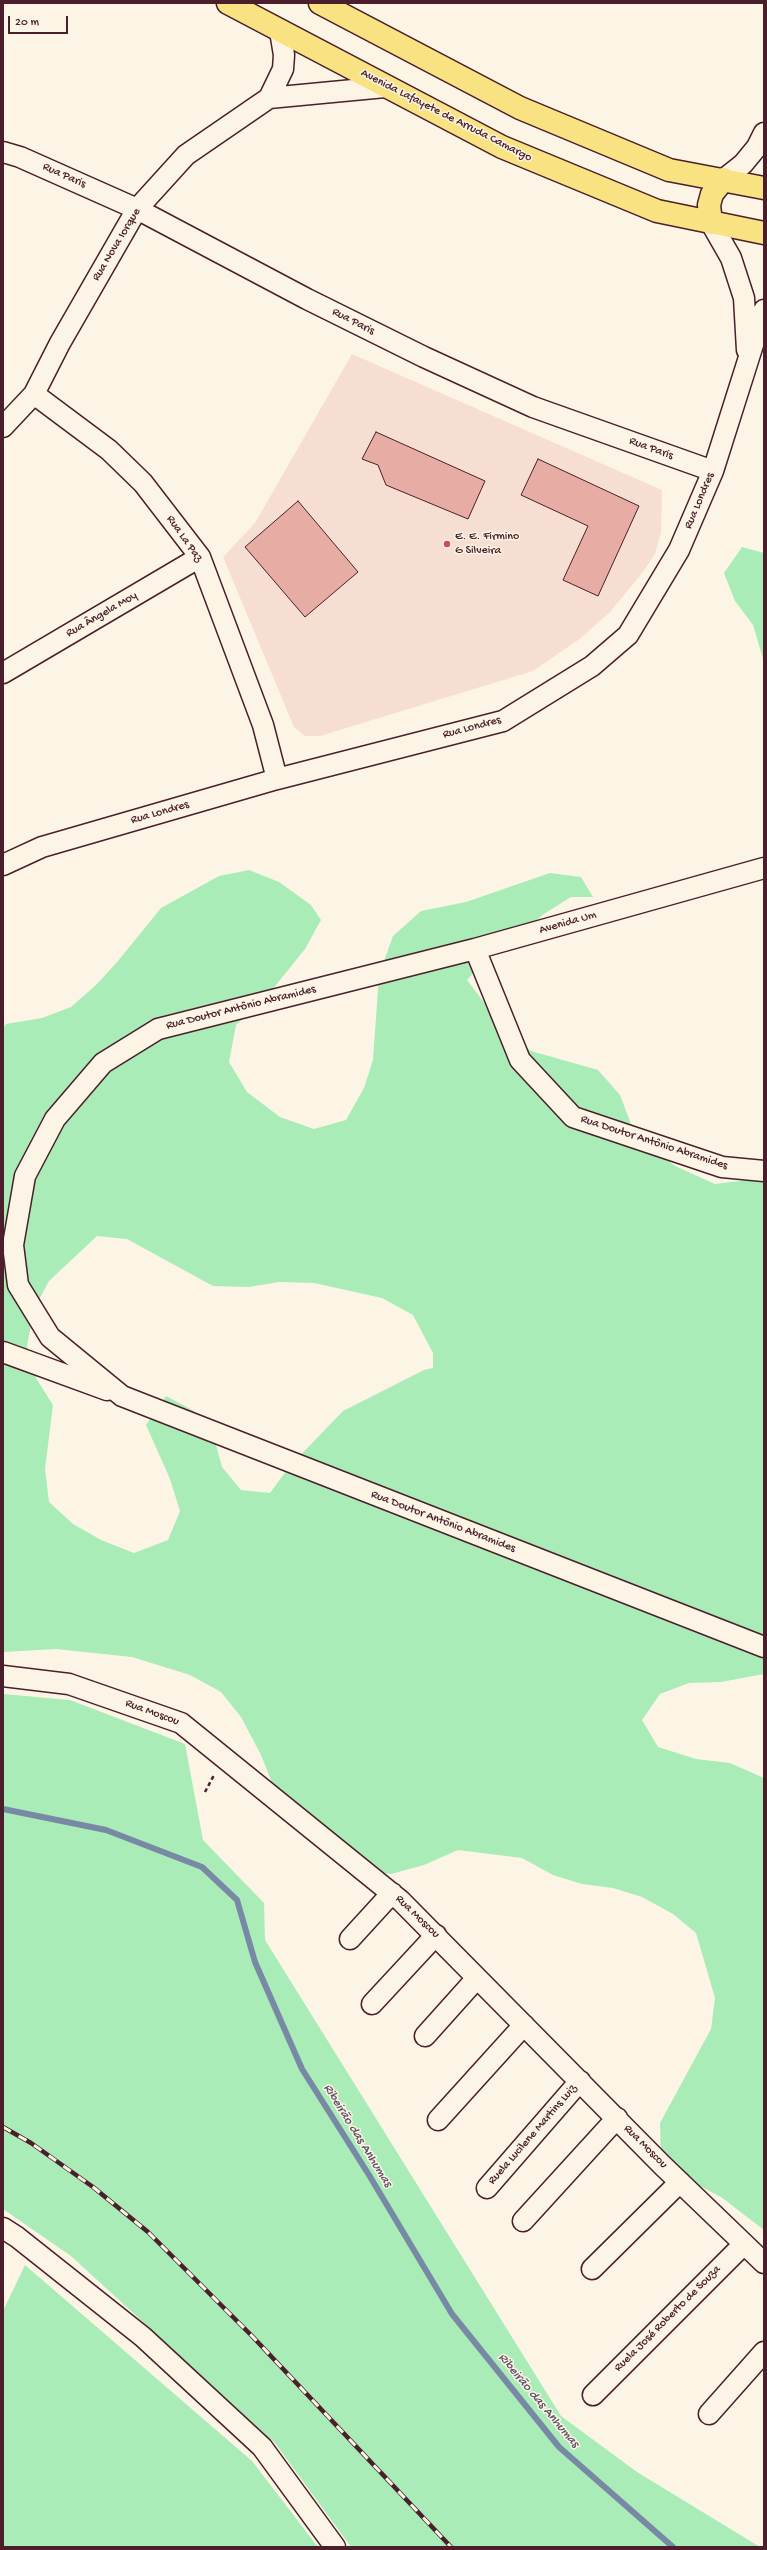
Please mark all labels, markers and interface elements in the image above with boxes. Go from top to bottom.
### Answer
scale bar [10,8,70,34]
text: 20 m [15,16,39,30]
street label: Avenida Lafayete de Arruda Camargo [358,66,534,166]
street label: Rua Paris [40,160,88,192]
street label: Rua Nova Iorque [90,206,144,284]
street label: Rua Paris [329,305,377,339]
street label: Rua Paris [627,434,675,464]
street label: Rua Londres [682,471,718,531]
street label: Rua La Paz [163,513,205,565]
place label: E. E. Firmino G Silveira [455,530,519,558]
marker: E. E. Firmino G Silveira [442,539,452,549]
street label: Rua Ângela Moy [64,589,140,641]
street label: Rua Londres [441,713,503,743]
street label: Rua Londres [129,798,191,828]
street label: Avenida Um [538,908,598,938]
street label: Rua Doutor Antônio Abramides [165,982,317,1034]
street label: Rua Doutor Antônio Abramides [579,1112,729,1174]
street label: Rua Doutor Antônio Abramides [369,1488,517,1556]
street label: Rua Moscou [123,1697,181,1729]
street label: Rua Moscou [392,1892,442,1942]
water label: Ribeirão das Anhumas [319,2082,395,2190]
street label: Ruela Lucilene Martins Luiz [486,2082,580,2188]
street label: Rua Moscou [620,2122,670,2172]
street label: Ruela José Roberto de Souza [612,2263,724,2375]
water label: Ribeirão das Anhumas [494,2351,582,2451]

